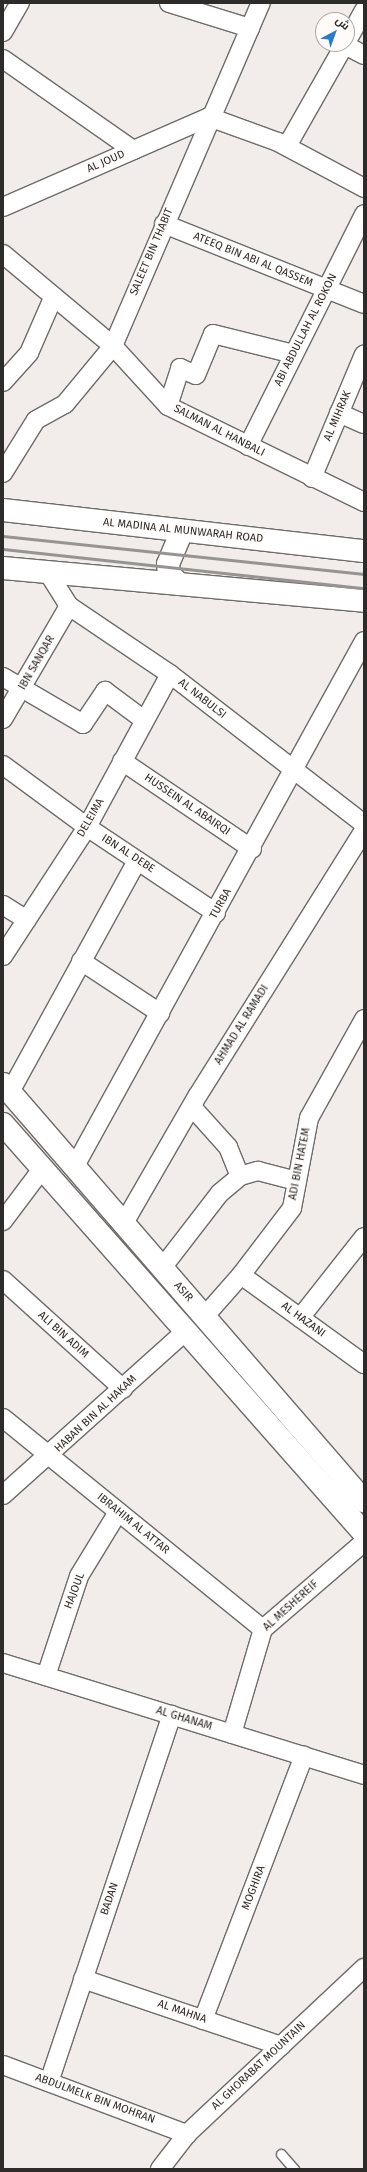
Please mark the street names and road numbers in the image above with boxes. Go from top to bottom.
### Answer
street label: AL JOUD [85,148,127,176]
street label: SALEET BIN THABIT [128,206,176,298]
street label: ATEEQ BIN ABI AL QASSEM [191,230,315,290]
street label: ABI ABDULLAH AL ROKON [272,272,340,388]
street label: AL MIHRAK [321,389,355,443]
street label: SALMAN AL HANBALI [171,402,267,460]
street label: AL MADINA AL MUNWARAH ROAD [102,516,264,546]
street label: IBN SANQAR [16,633,58,693]
street label: AL NABULSI [175,676,229,722]
street label: HUSSEIN AL ABAIRQI [142,771,232,839]
street label: DELEIMA [75,796,107,840]
street label: IBN AL DEBE [99,832,157,876]
street label: TURBA [207,887,235,921]
street label: AHMAD AL RAMADI [212,983,272,1067]
street label: ADI BIN HATEM [287,1127,313,1201]
street label: ASIR [171,1279,195,1305]
street label: AL HAZANI [278,1300,328,1340]
street label: ALI BIN ADIM [35,1309,91,1361]
street label: HABAN BIN AL HAKAM [52,1373,140,1455]
street label: IBRAHIM AL ATTAR [94,1491,172,1557]
street label: HAJOUL [62,1571,88,1611]
street label: AL MESHEREIF [261,1578,321,1634]
street label: AL GHANAM [154,1704,214,1734]
street label: MOGHIRA [239,1864,269,1912]
street label: BADAN [98,1881,122,1917]
street label: AL MAHNA [156,1997,208,2027]
street label: AL GHORABAT MOUNTAIN [209,2019,309,2113]
street label: ABDULMELK BIN MOHRAN [33,2071,157,2127]

